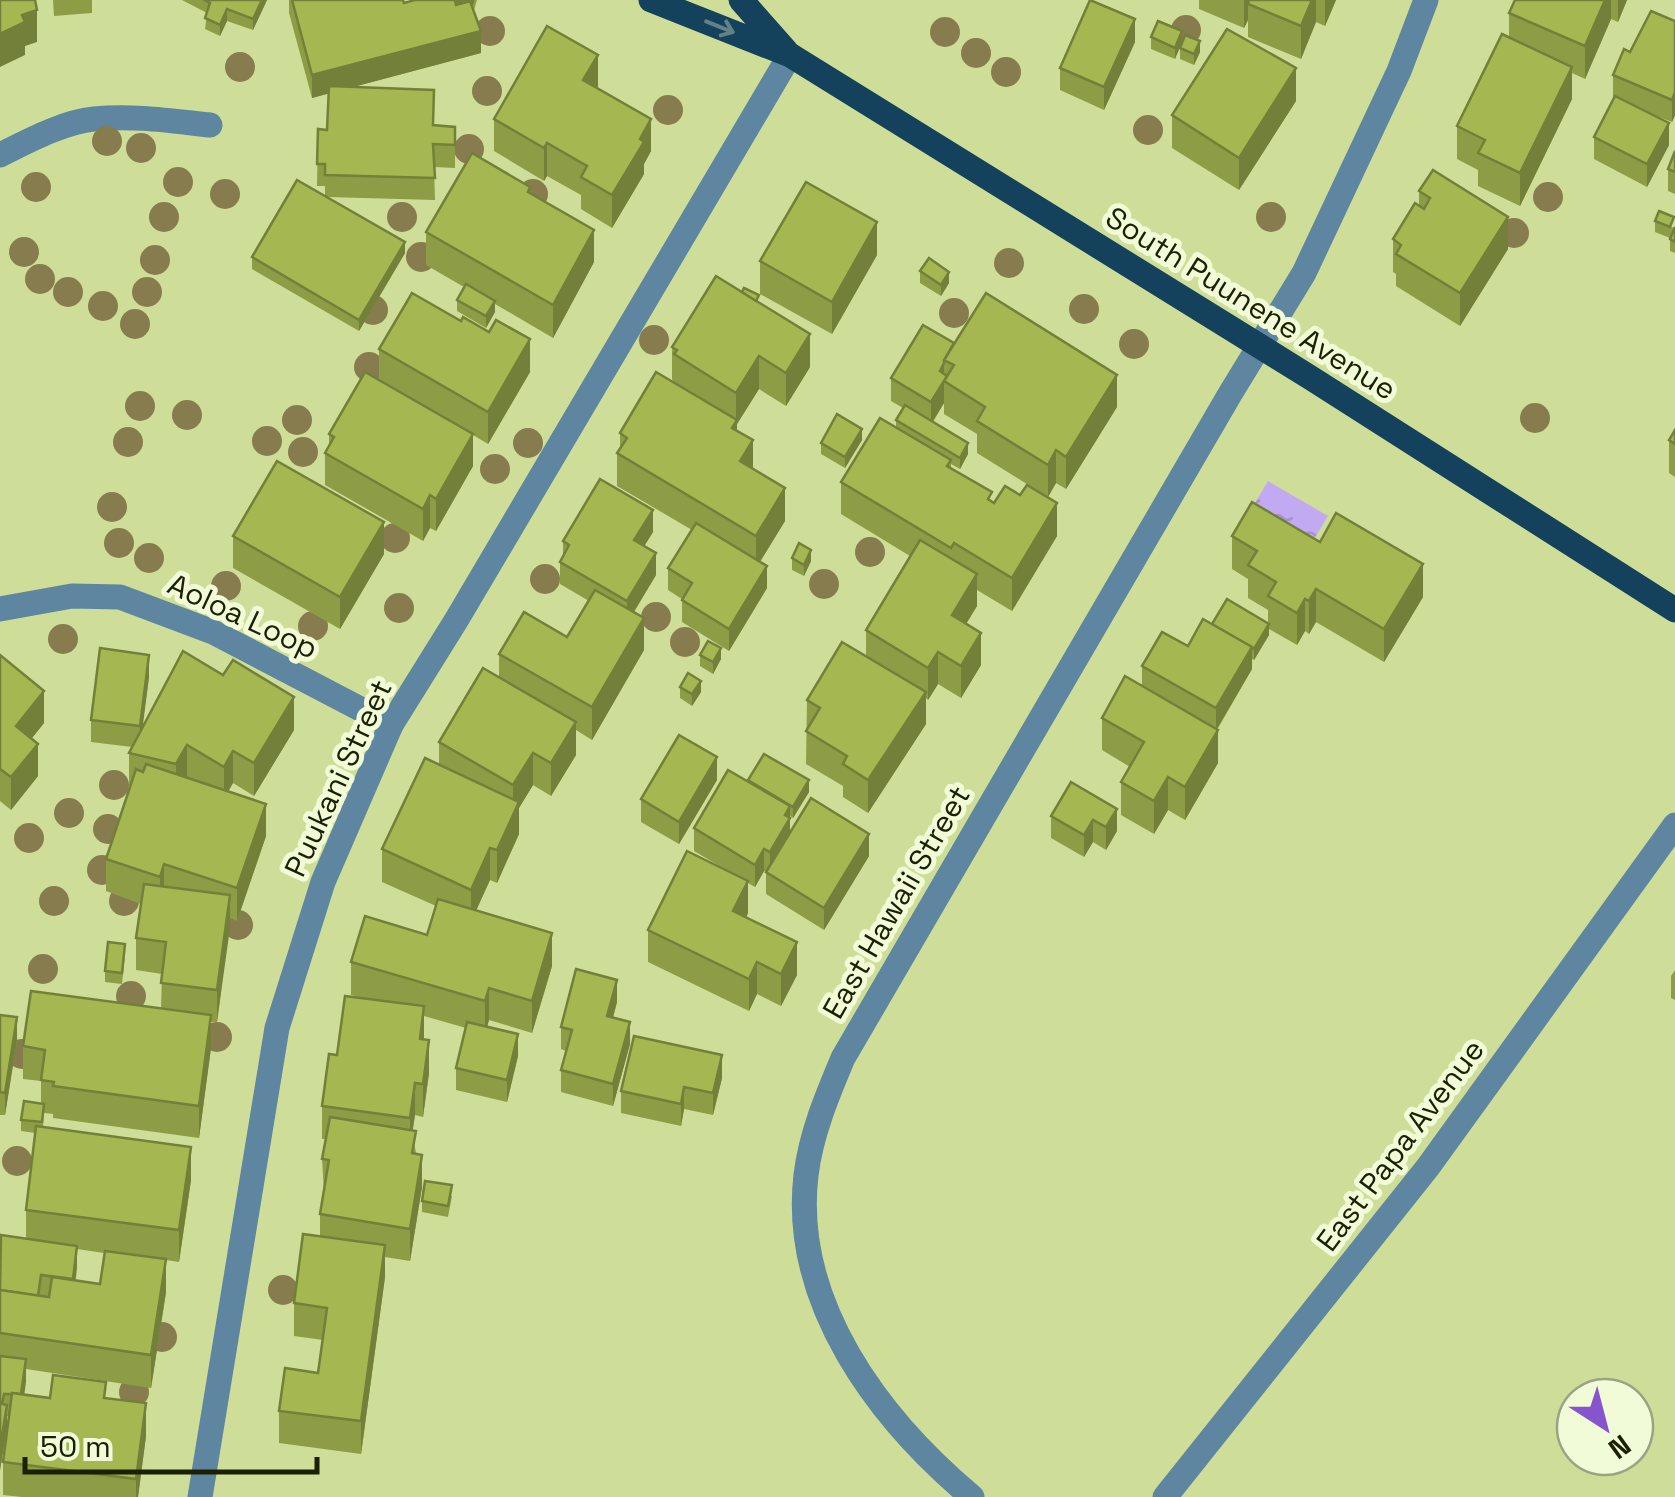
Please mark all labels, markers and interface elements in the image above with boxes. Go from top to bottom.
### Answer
one-way arrow [705,20,735,38]
street label: South Puunene Avenue [1098,198,1404,408]
street label: Aoloa Loop [162,564,324,668]
street label: Puukani Street [275,673,401,883]
street label: East Hawaii Street [813,778,979,1026]
street label: East Papa Avenue [1307,1031,1493,1259]
north arrow [1555,1377,1655,1477]
scale bar [25,1412,318,1474]
text: 50 m [40,1427,111,1466]
text: N [1602,1427,1638,1467]

